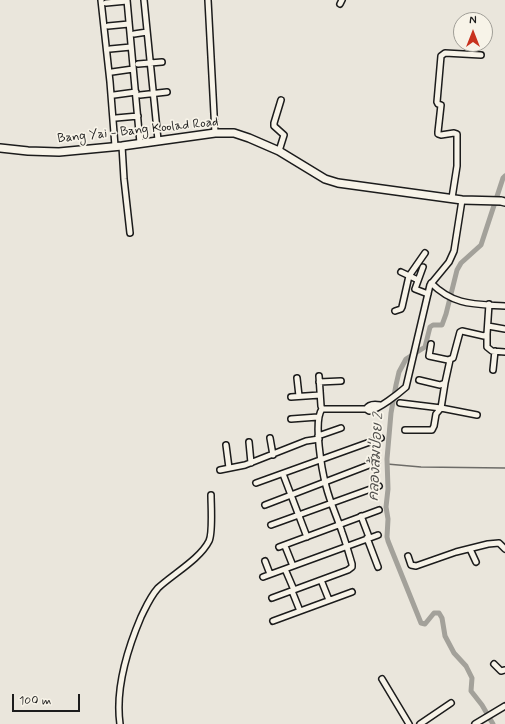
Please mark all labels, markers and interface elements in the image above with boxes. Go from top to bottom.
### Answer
north arrow [453,12,493,52]
text: N [469,14,477,28]
street label: Bang Yai - Bang Koolad Road [57,115,219,147]
water label: คลองส้มป่อย 2 [366,412,388,502]
scale bar [14,686,82,712]
text: 100 m [19,693,51,709]

